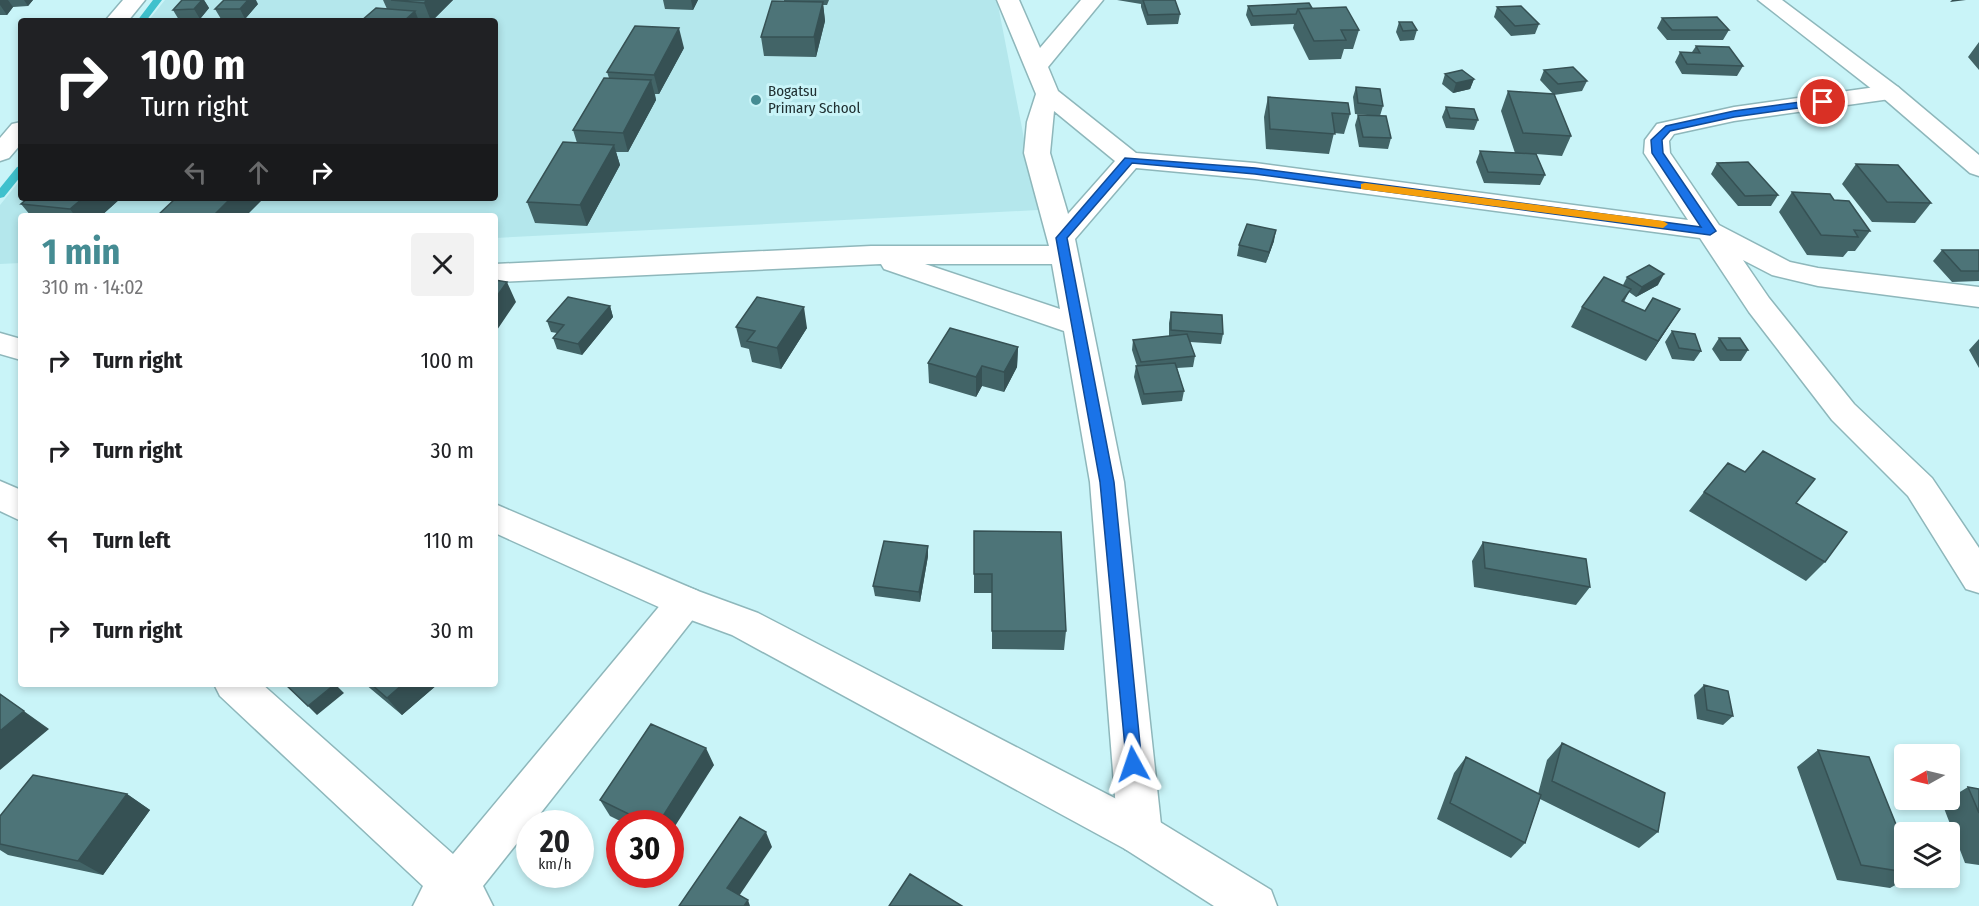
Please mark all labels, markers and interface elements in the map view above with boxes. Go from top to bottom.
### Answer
text: 100 m [141,40,245,90]
icon: right [42,42,120,120]
pin [1797,76,1848,127]
place label: Bogatsu Primary School [768,82,860,117]
icon: arrive [1806,85,1839,118]
text: Turn right [141,91,249,123]
marker: Bogatsu Primary School [749,93,763,107]
icon: left [179,156,212,189]
icon: ahead [242,156,275,189]
icon: right [305,156,338,189]
text: 1 min [42,230,120,274]
button: close [411,233,474,296]
text: 310 m · 14:02 [42,275,143,299]
icon: right [42,344,75,377]
text: Turn right [93,347,182,374]
text: 100 m [420,347,474,374]
icon: right [42,434,75,467]
text: Turn right [93,437,182,464]
text: 30 m [431,437,474,464]
icon: left [42,524,75,557]
text: Turn left [93,527,171,554]
text: 110 m [424,527,474,554]
icon: right [42,614,75,647]
text: Turn right [93,617,182,644]
text: 30 m [431,617,474,644]
position arrow [1101,732,1165,796]
north arrow [1894,744,1960,810]
map controls [1894,744,1960,888]
speed limit sign: 30 [606,810,684,888]
button: layers [1894,822,1960,888]
text: 20 [540,824,570,860]
text: km/h [538,855,572,873]

